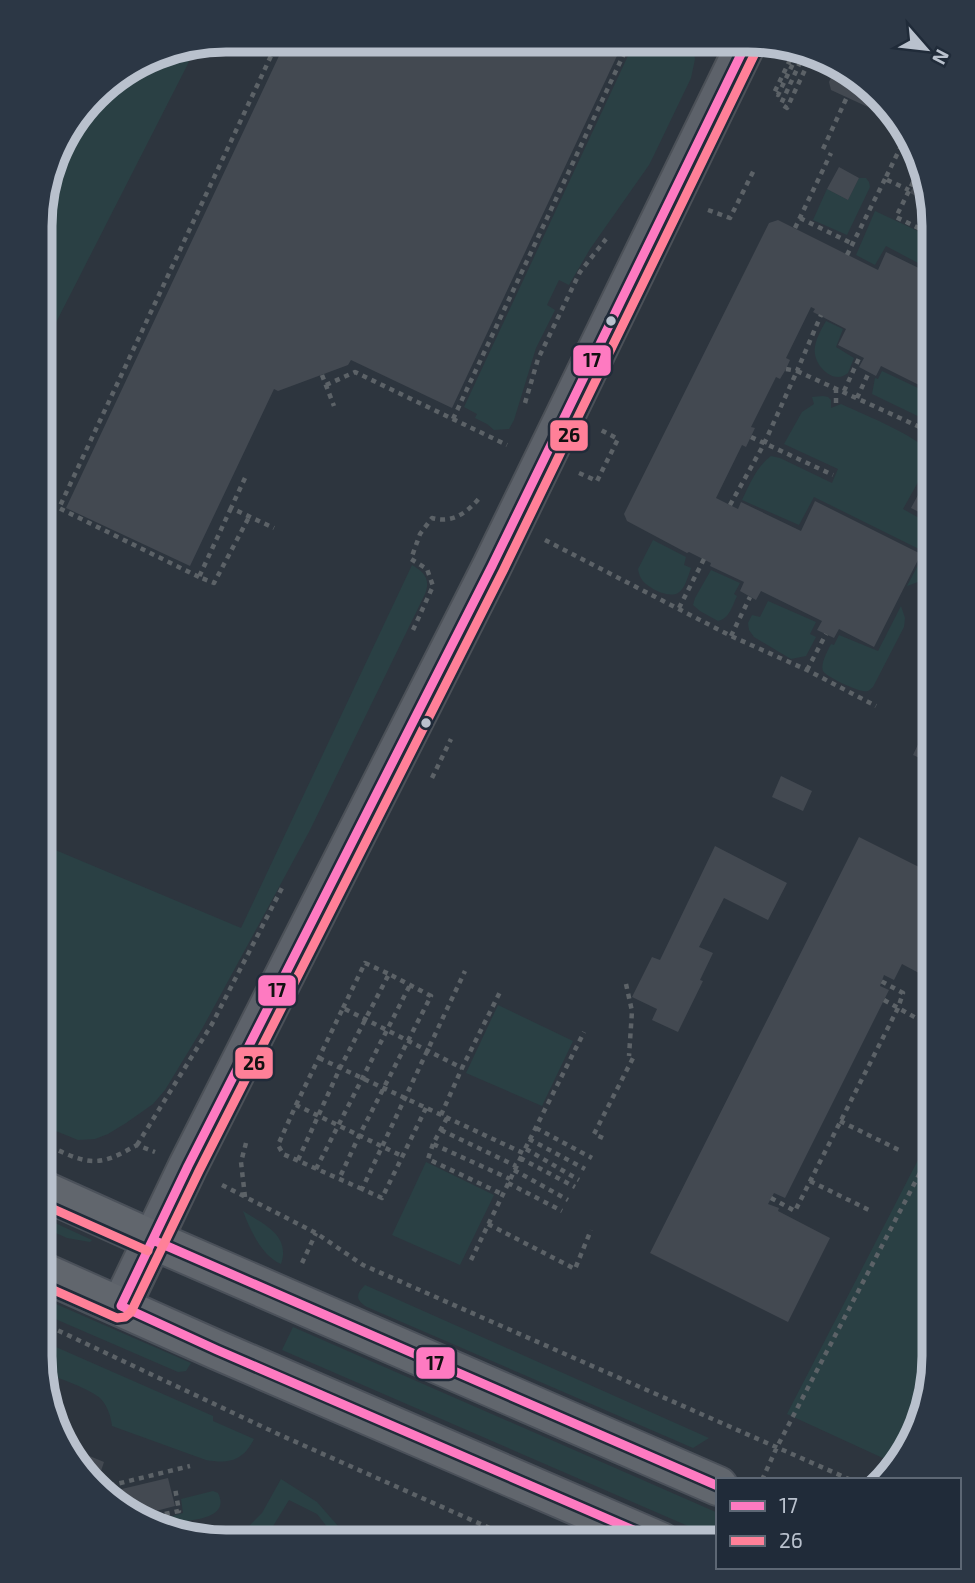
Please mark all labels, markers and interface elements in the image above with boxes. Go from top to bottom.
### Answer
north arrow [891,14,961,84]
text: N [928,46,955,69]
unlabelled marker [604,314,618,328]
line badge: 17 [572,344,612,377]
text: 17 [583,348,601,371]
line badge: 26 [549,419,589,452]
text: 26 [558,423,580,446]
unlabelled marker [419,716,433,730]
line badge: 17 [257,974,297,1007]
text: 17 [268,978,286,1001]
line badge: 26 [234,1046,274,1080]
text: 26 [243,1051,265,1074]
line badge: 17 [415,1346,456,1380]
text: 17 [426,1351,444,1374]
legend [716,1478,961,1569]
text: 17 [779,1492,798,1517]
text: 26 [779,1527,803,1552]

